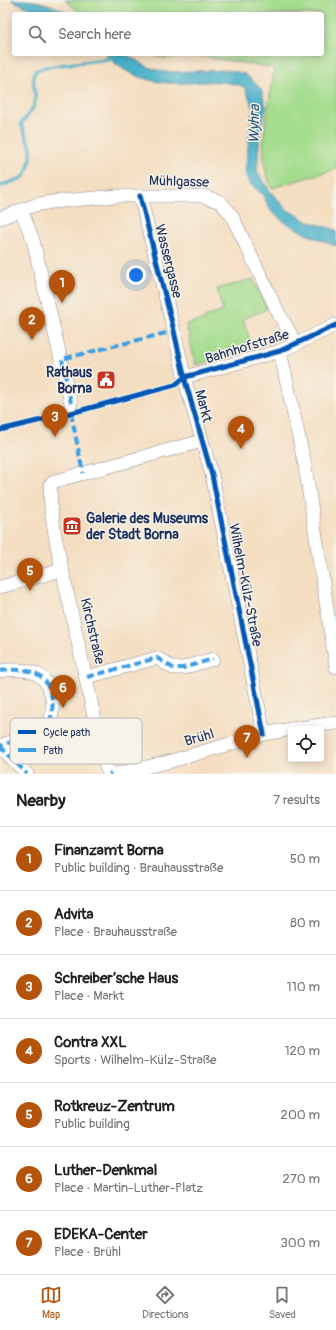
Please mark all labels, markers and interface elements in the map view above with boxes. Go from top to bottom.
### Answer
search box [12,12,324,56]
icon: search [26,23,48,45]
text: Search here [58,25,131,44]
water label: Wyhra [245,104,264,143]
street label: Mühlgasse [149,172,209,191]
street label: Wassergasse [151,222,186,300]
your location [126,265,146,285]
pin: 1 [49,270,75,303]
pin: 2 [19,307,45,340]
street label: Bahnhofstraße [203,326,291,367]
place label: Rathaus Borna [46,364,93,397]
public building icon: Rathaus Borna [95,369,117,391]
street label: Markt [191,388,216,425]
pin: 3 [42,404,68,437]
pin: 4 [228,416,254,449]
place label: Galerie des Museums der Stadt Borna [86,510,209,543]
museum icon: Galerie des Museums der Stadt Borna [61,515,83,537]
street label: Wilhelm-Külz-Straße [225,522,266,648]
pin: 5 [17,558,43,591]
street label: Kirchstraße [77,596,108,666]
pin: 6 [50,675,76,708]
legend [10,718,142,764]
street label: Brühl [182,725,216,750]
pin: 7 [234,725,260,758]
text: Cycle path [43,726,90,739]
map controls [288,726,324,762]
button: locate [288,726,324,762]
text: Path [43,744,63,757]
text: Nearby [16,790,65,811]
text: 7 results [273,792,320,808]
text: Finanzamt Borna [54,841,164,860]
text: 1 [26,851,32,867]
text: 50 m [290,851,320,867]
text: Public building · Brauhausstraße [54,860,223,876]
text: Advita [54,905,94,924]
text: 2 [25,915,33,931]
text: 80 m [290,915,320,931]
text: Place · Brauhausstraße [54,924,177,940]
text: Schreiber’sche Haus [54,969,178,988]
text: 3 [25,979,33,995]
text: 110 m [287,979,320,995]
text: Place · Markt [54,988,124,1004]
text: Contra XXL [54,1033,127,1052]
text: 4 [25,1043,33,1059]
text: 120 m [284,1043,320,1059]
text: Sports · Wilhelm-Külz-Straße [54,1052,216,1068]
text: Rotkreuz-Zentrum [54,1097,175,1116]
text: 5 [25,1107,33,1123]
text: 200 m [281,1107,320,1123]
text: Public building [54,1116,130,1132]
text: Luther-Denkmal [54,1161,157,1180]
text: 6 [25,1171,33,1187]
text: 270 m [283,1171,320,1187]
text: Place · Martin-Luther-Platz [54,1180,203,1196]
text: EDEKA-Center [54,1225,148,1244]
text: 7 [26,1235,32,1251]
text: 300 m [281,1235,320,1251]
text: Place · Brühl [54,1244,121,1260]
tab: Map [40,1284,62,1321]
tab: Directions [142,1284,189,1321]
tab: Saved [269,1284,296,1321]

